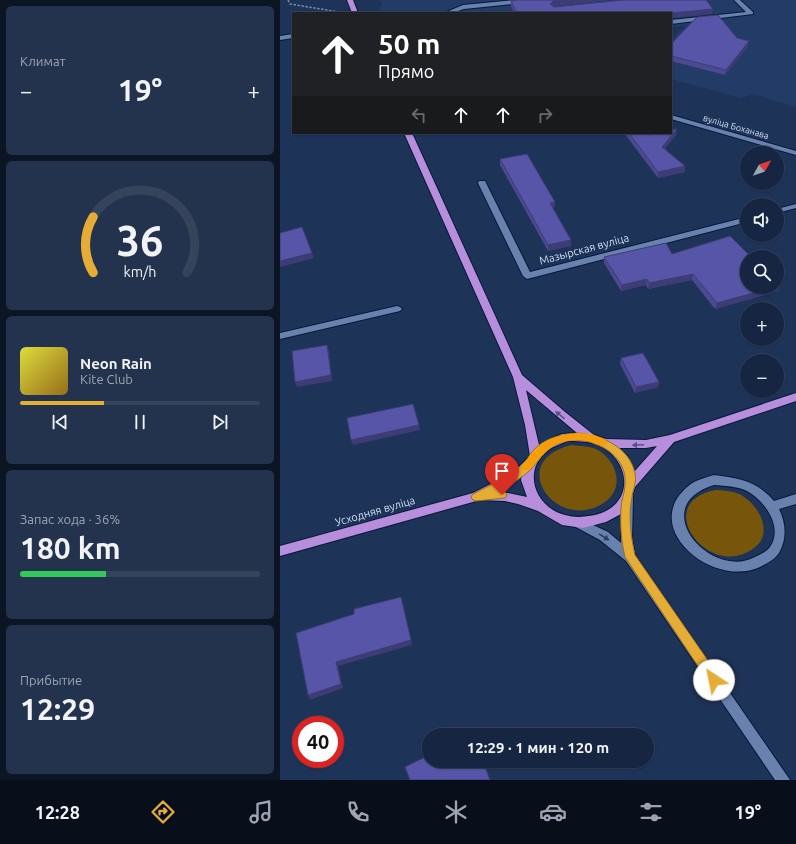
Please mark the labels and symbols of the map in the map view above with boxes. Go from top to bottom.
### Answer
street label: вуліца Боханава [702,113,770,141]
north arrow [740,146,784,190]
street label: Мазырская вуліца [538,231,630,267]
one-way arrow [555,411,566,419]
one-way arrow [632,441,644,448]
pin [485,454,519,495]
street label: Усходняя вуліца [334,494,416,528]
one-way arrow [599,533,610,541]
position arrow [693,659,735,701]
speed limit sign: 40 [292,716,344,768]

